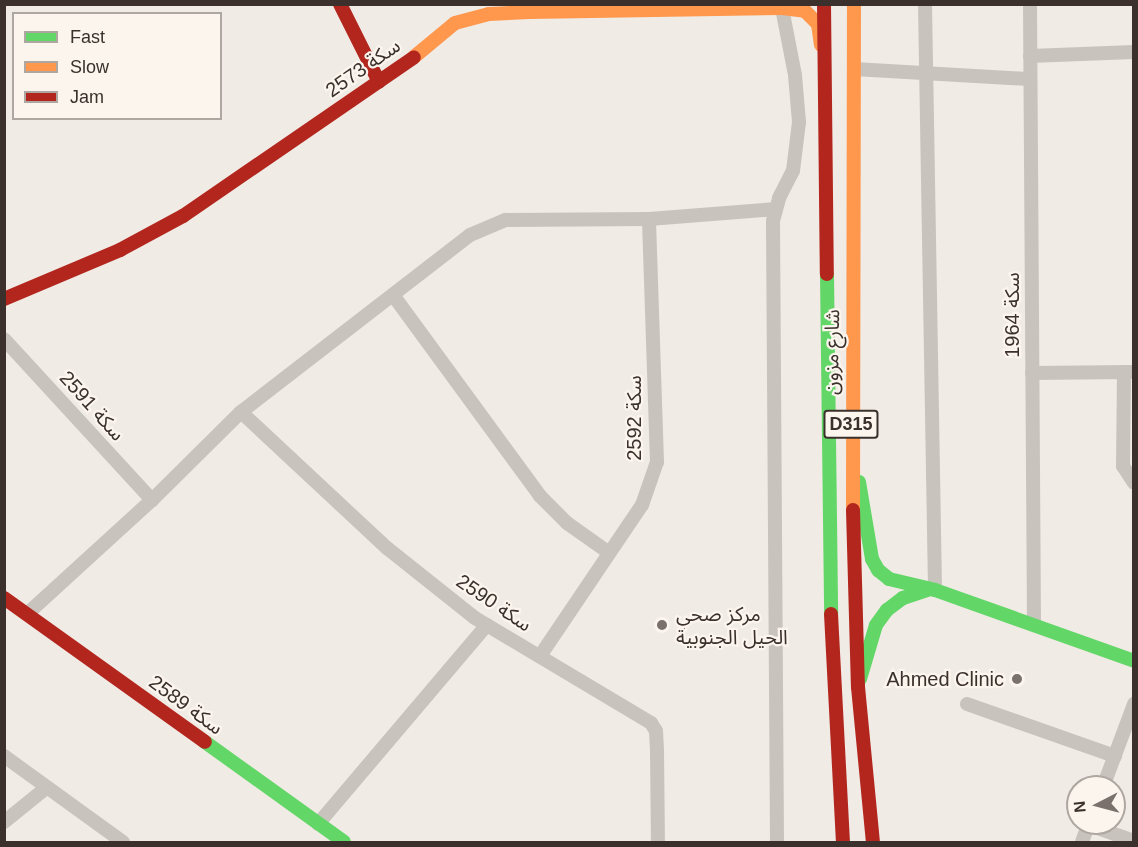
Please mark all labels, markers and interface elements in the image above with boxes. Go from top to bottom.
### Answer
legend [12,12,222,120]
text: Fast [70,27,105,47]
street label: سكة 2573 [321,34,405,102]
text: Slow [70,57,109,77]
text: Jam [70,87,104,107]
street label: سكة 1964 [1000,272,1024,358]
street label: شارع مزون [819,309,845,395]
street label: سكة 2591 [54,366,130,446]
street label: سكة 2592 [622,375,646,461]
road number: D315 [822,409,880,439]
street label: سكة 2590 [452,569,536,637]
place label: مركز صحي الحيل الجنوبية [676,602,788,649]
marker: مركز صحي الحيل الجنوبية [653,616,671,634]
place label: Ahmed Clinic [886,667,1004,691]
street label: سكة 2589 [144,670,228,740]
marker: Ahmed Clinic [1008,670,1026,688]
north arrow [1066,775,1126,835]
text: N [1071,800,1089,813]

